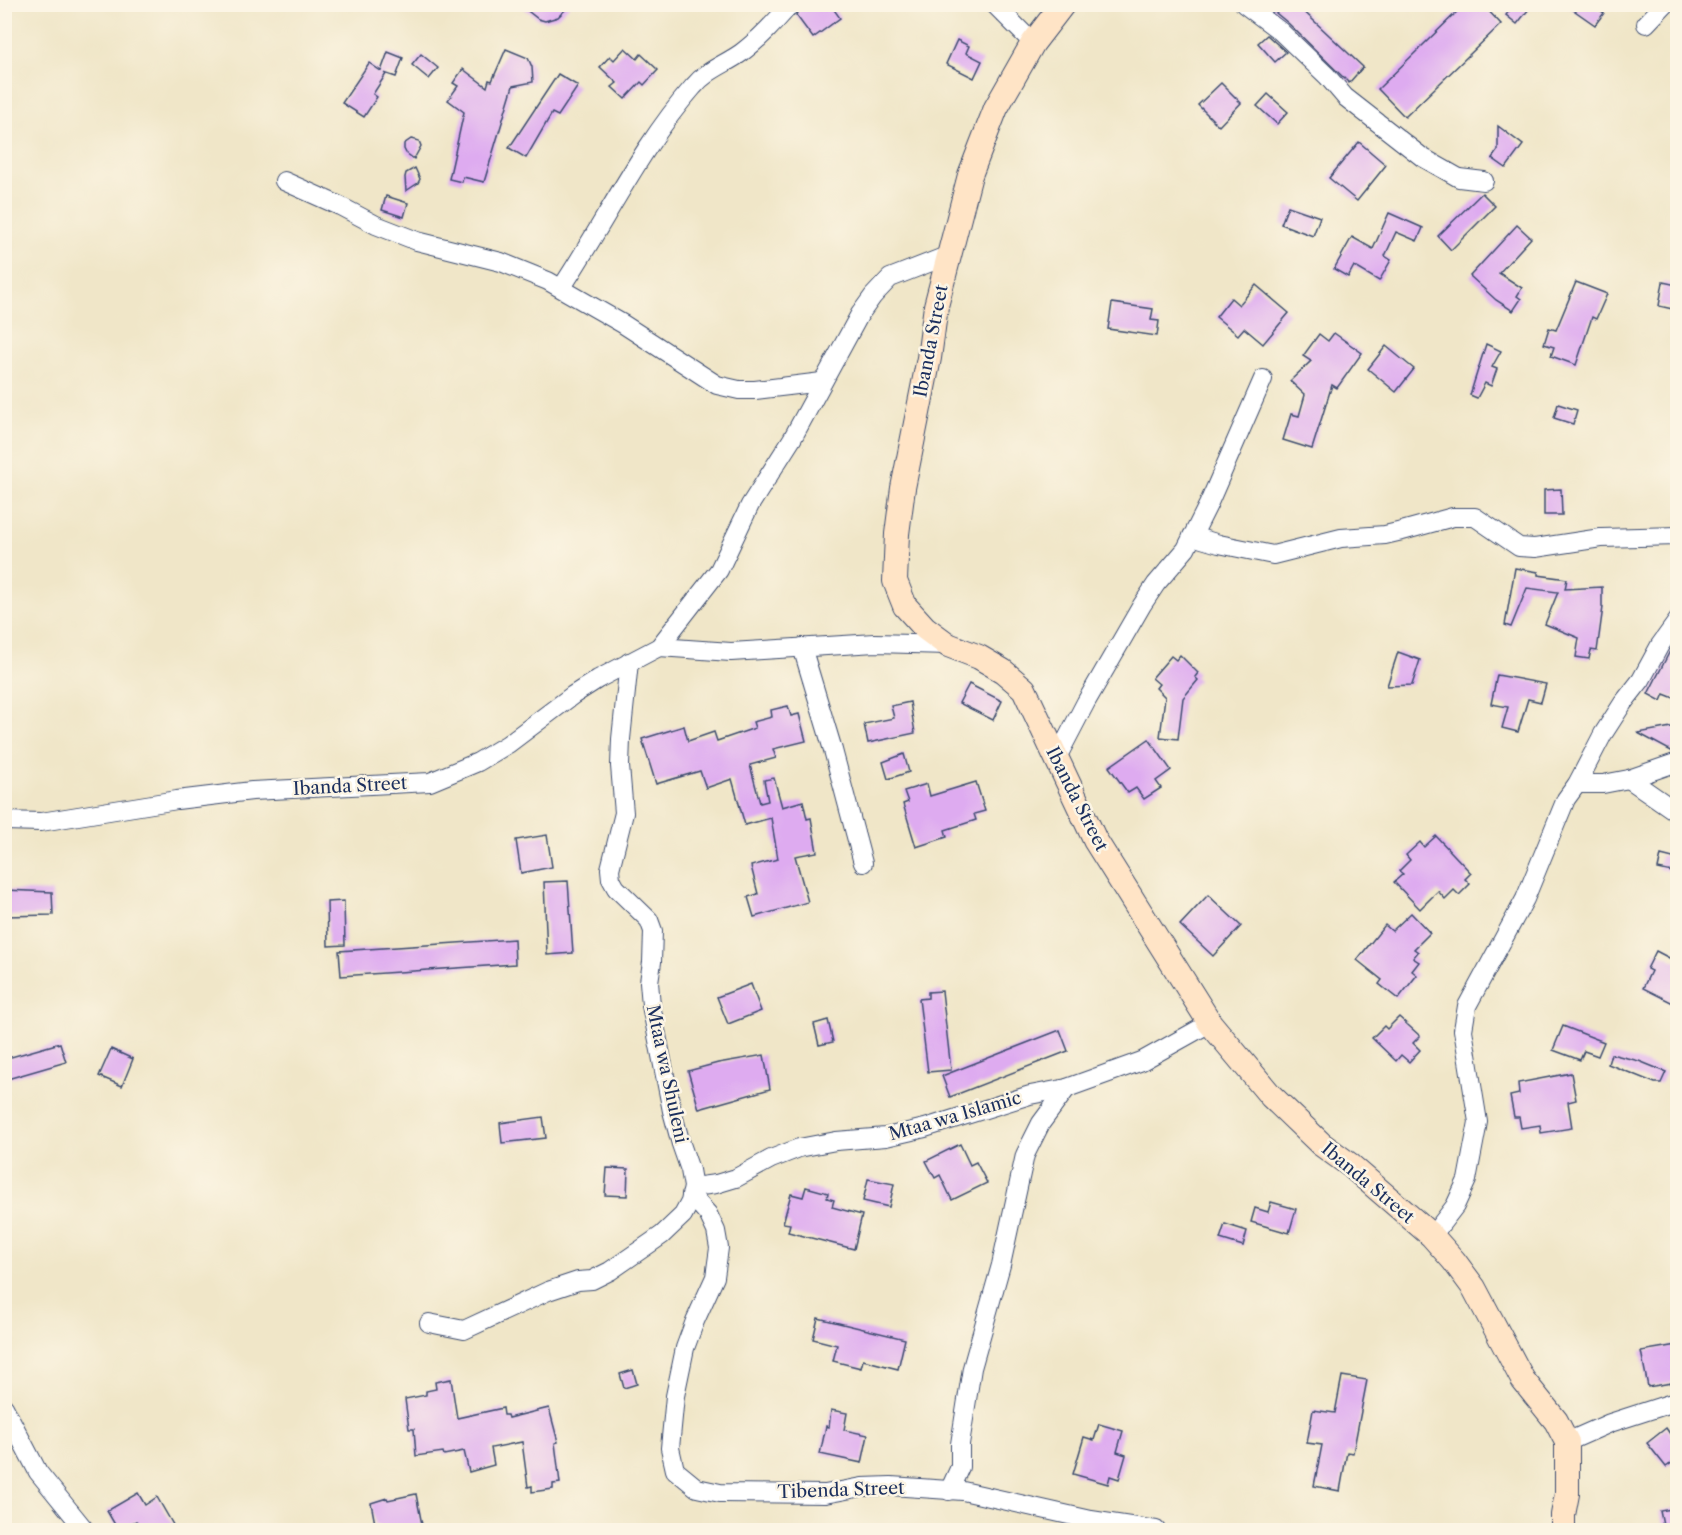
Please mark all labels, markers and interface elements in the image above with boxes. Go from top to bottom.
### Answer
street label: Ibanda Street [909,282,953,399]
street label: Ibanda Street [1041,743,1113,856]
street label: Ibanda Street [292,772,408,800]
street label: Mtaa wa Shuleni [642,1003,693,1146]
street label: Mtaa wa Islamic [886,1087,1024,1145]
street label: Ibanda Street [1317,1138,1419,1229]
street label: Tibenda Street [777,1477,905,1503]

